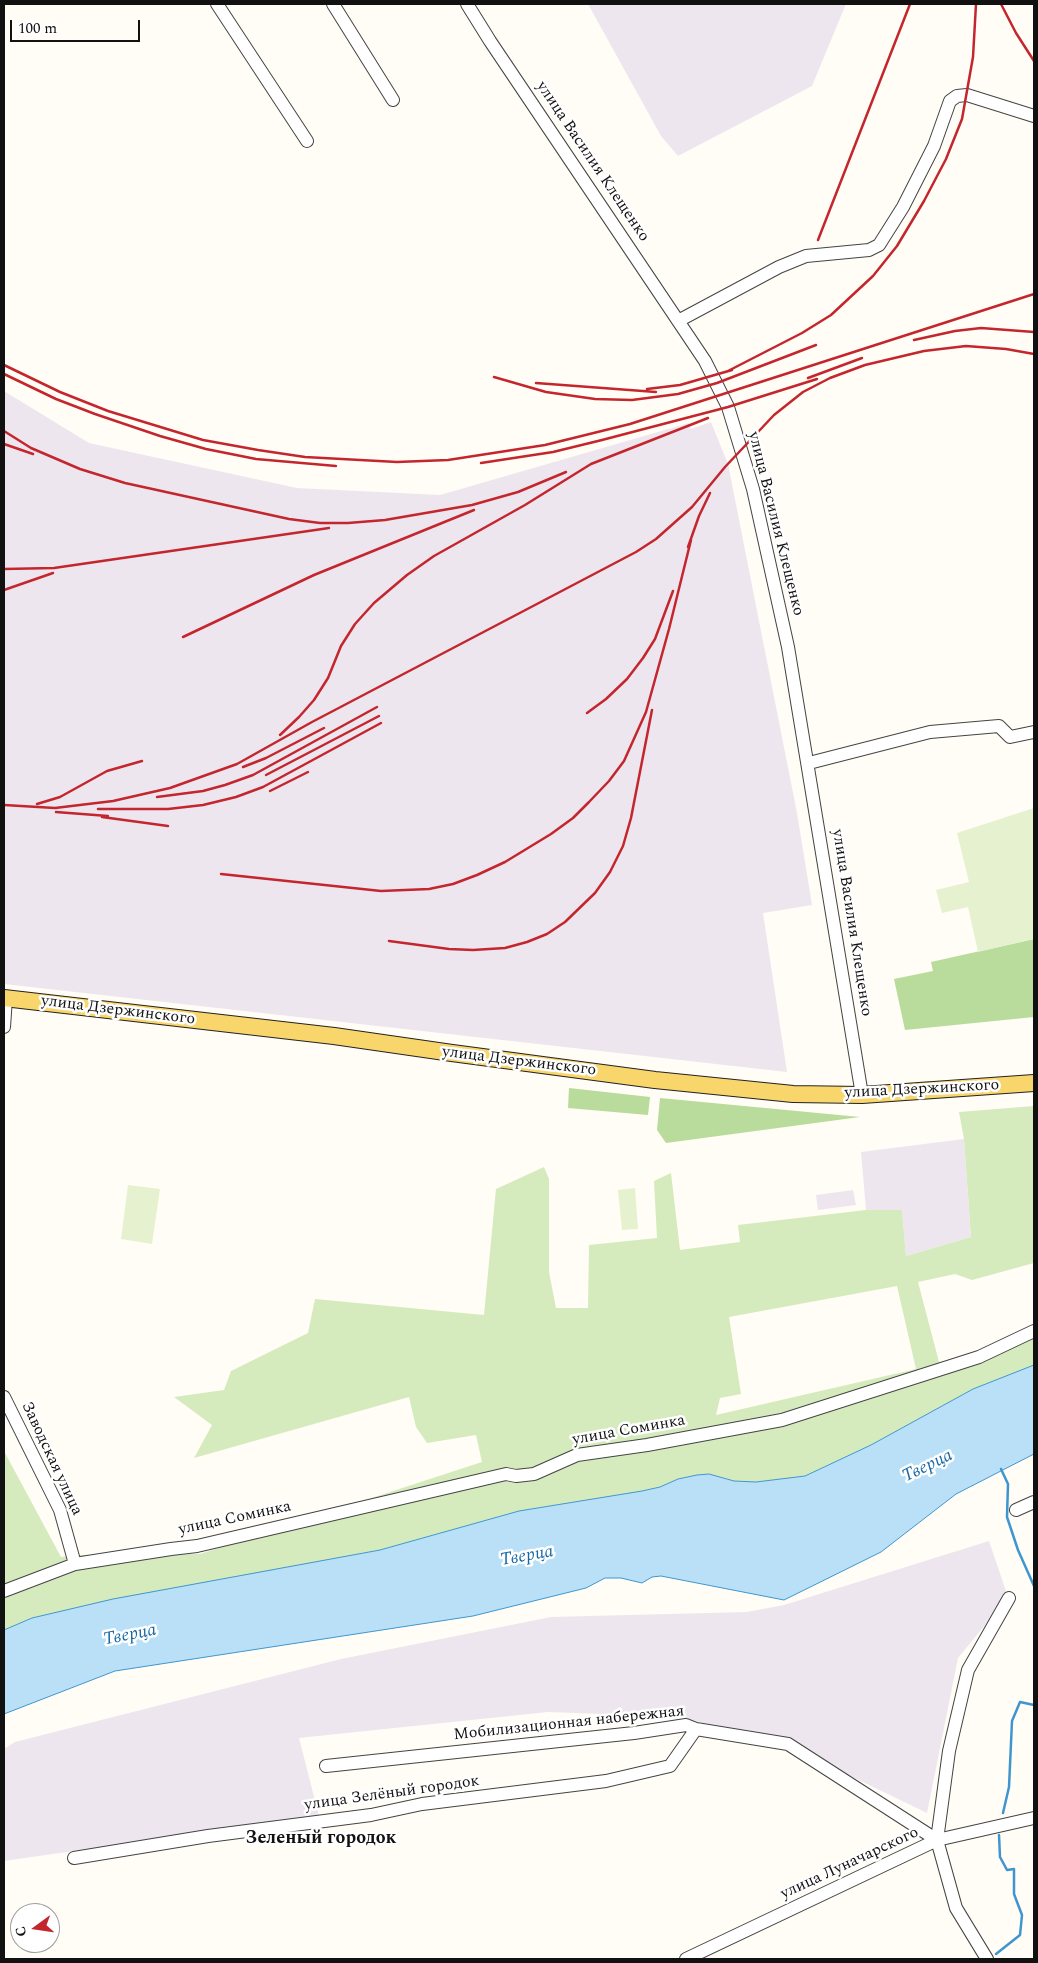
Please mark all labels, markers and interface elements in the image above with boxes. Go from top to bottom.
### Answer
scale bar [12,10,142,42]
text: 100 m [18,17,57,40]
street label: улица Василия Клещенко [531,78,653,246]
street label: улица Василия Клещенко [743,430,807,618]
street label: улица Василия Клещенко [827,828,875,1018]
street label: улица Дзержинского [40,992,196,1030]
street label: улица Дзержинского [441,1043,597,1081]
street label: улица Дзержинского [844,1076,1000,1104]
street label: Заводская улица [16,1399,86,1519]
street label: улица Соминка [571,1412,687,1450]
water label: Тверца [899,1446,957,1488]
street label: улица Соминка [177,1498,293,1540]
water label: Тверца [499,1542,555,1572]
water label: Тверца [102,1620,158,1652]
street label: Мобилизационная набережная [453,1702,685,1746]
street label: улица Зелёный городок [303,1772,481,1816]
street label: улица Луначарского [778,1824,922,1904]
district label: Зеленый городок [246,1828,396,1850]
north arrow [10,1903,60,1953]
text: С [10,1924,32,1939]

